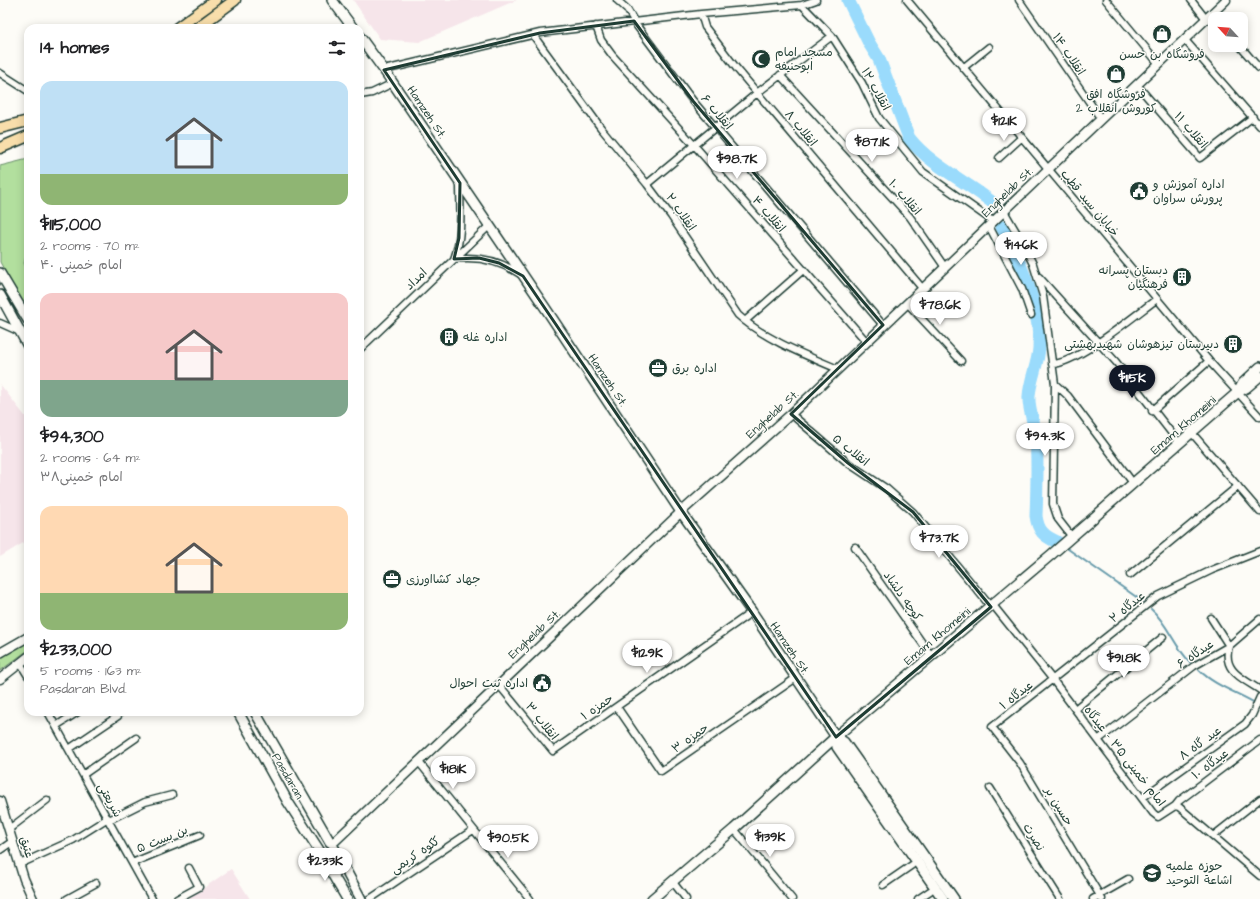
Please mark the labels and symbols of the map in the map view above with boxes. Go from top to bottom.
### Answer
north arrow [1208,12,1248,52]
shop icon: فروشگاه بن حسن [1151,23,1173,45]
street label: انقلاب ۱۴ [1048,30,1089,79]
place label: مسجد امام ابوحنیفه [775,44,833,75]
place label: فروشگاه بن حسن [1119,46,1205,63]
mosque icon: مسجد امام ابوحنیفه [750,48,772,70]
shop icon: فروشگاه افق کوروش انقلاب 2 [1105,63,1127,85]
street label: انقلاب ۱۲ [857,65,894,114]
street label: Hamzeh St. [403,83,451,142]
place label: فروشگاه افق کوروش انقلاب 2 [1076,86,1156,117]
street label: انقلاب ۶ [697,91,737,134]
street label: انقلاب ۸ [780,106,821,150]
pin: $121K [976,108,1032,142]
street label: انقلاب ۱۱ [1170,108,1211,152]
pin: $87.1K [839,129,905,163]
pin: $98.7K [704,146,770,180]
street label: Enghelab St. [978,163,1038,222]
street label: خیابان سید قطب [1056,166,1123,241]
street label: انقلاب ۱۰ [884,176,925,219]
place label: اداره آموزش و پرورش سراوان [1152,176,1224,207]
public building icon: اداره آموزش و پرورش سراوان [1128,180,1150,202]
street label: انقلاب ۲ [661,190,700,235]
street label: انقلاب ۴ [748,192,789,236]
pin: $146K [993,232,1049,266]
place label: دبستان پسرانه فرهنگیان [1098,262,1168,293]
street label: امداد [401,265,431,294]
building icon: دبستان پسرانه فرهنگیان [1171,266,1193,288]
pin: $78.6K [907,292,973,326]
building icon: اداره غله [438,326,460,348]
place label: اداره غله [463,329,507,346]
building icon: دبیرستان تیزهوشان شهیدبهشتی [1222,333,1244,355]
place label: دبیرستان تیزهوشان شهیدبهشتی [1064,336,1219,353]
street label: Hamzeh St. [584,351,632,410]
office icon: اداره برق [647,357,669,379]
place label: اداره برق [672,360,717,377]
pin: $115K [1104,365,1160,399]
street label: Enghelab St. [742,386,803,443]
street label: Emam Khomeini [1147,392,1220,459]
pin: $94.3K [1012,423,1078,457]
street label: انقلاب ۵ [829,430,873,470]
pin: $73.7K [906,525,972,559]
office icon: جهاد کشااورزی [381,568,403,590]
street label: کوچه دلشاد [879,568,926,625]
place label: جهاد کشااورزی [406,571,480,588]
street label: عیدگاه ۲ [1106,588,1149,627]
street label: Emam Khomeini [900,603,974,669]
street label: Enghelab St. [505,606,565,664]
street label: Hamzeh St. [766,619,814,678]
street label: عیدگاه ۶ [1173,636,1217,673]
pin: $129K [619,640,675,674]
pin: $91.8K [1091,645,1157,679]
public building icon: اداره ثبت احوال [531,672,553,694]
place label: اداره ثبت احوال [449,675,528,692]
street label: عیدگاه ۱ [996,677,1037,714]
street label: حمزه ۱ [578,690,617,725]
street label: انقلاب ۳ [521,699,562,744]
street label: امام خمینی ۳۵ - عیدگاه [1080,702,1169,810]
street label: حمزه ۳ [668,720,712,757]
street label: عید گاه ۸ [1176,722,1225,765]
street label: عیدگاه ۱۰ [1188,745,1232,784]
street label: Pasdaran [268,750,308,802]
pin: $181K [425,756,481,790]
street label: شریعتی [93,780,126,820]
street label: حسین بر [1040,783,1077,829]
street label: نصرت [1019,820,1049,854]
street label: بن بست ۵ [134,821,190,857]
pin: $139K [742,824,798,858]
pin: $90.5K [475,825,541,859]
street label: ککوه کریمی [387,833,443,878]
street label: عتیق [15,834,38,860]
pin: $233K [297,848,353,882]
place label: حوزه علمیه اشاعة التوحید [1166,858,1232,889]
school or university icon: حوزه علمیه اشاعة التوحید [1141,862,1163,884]

